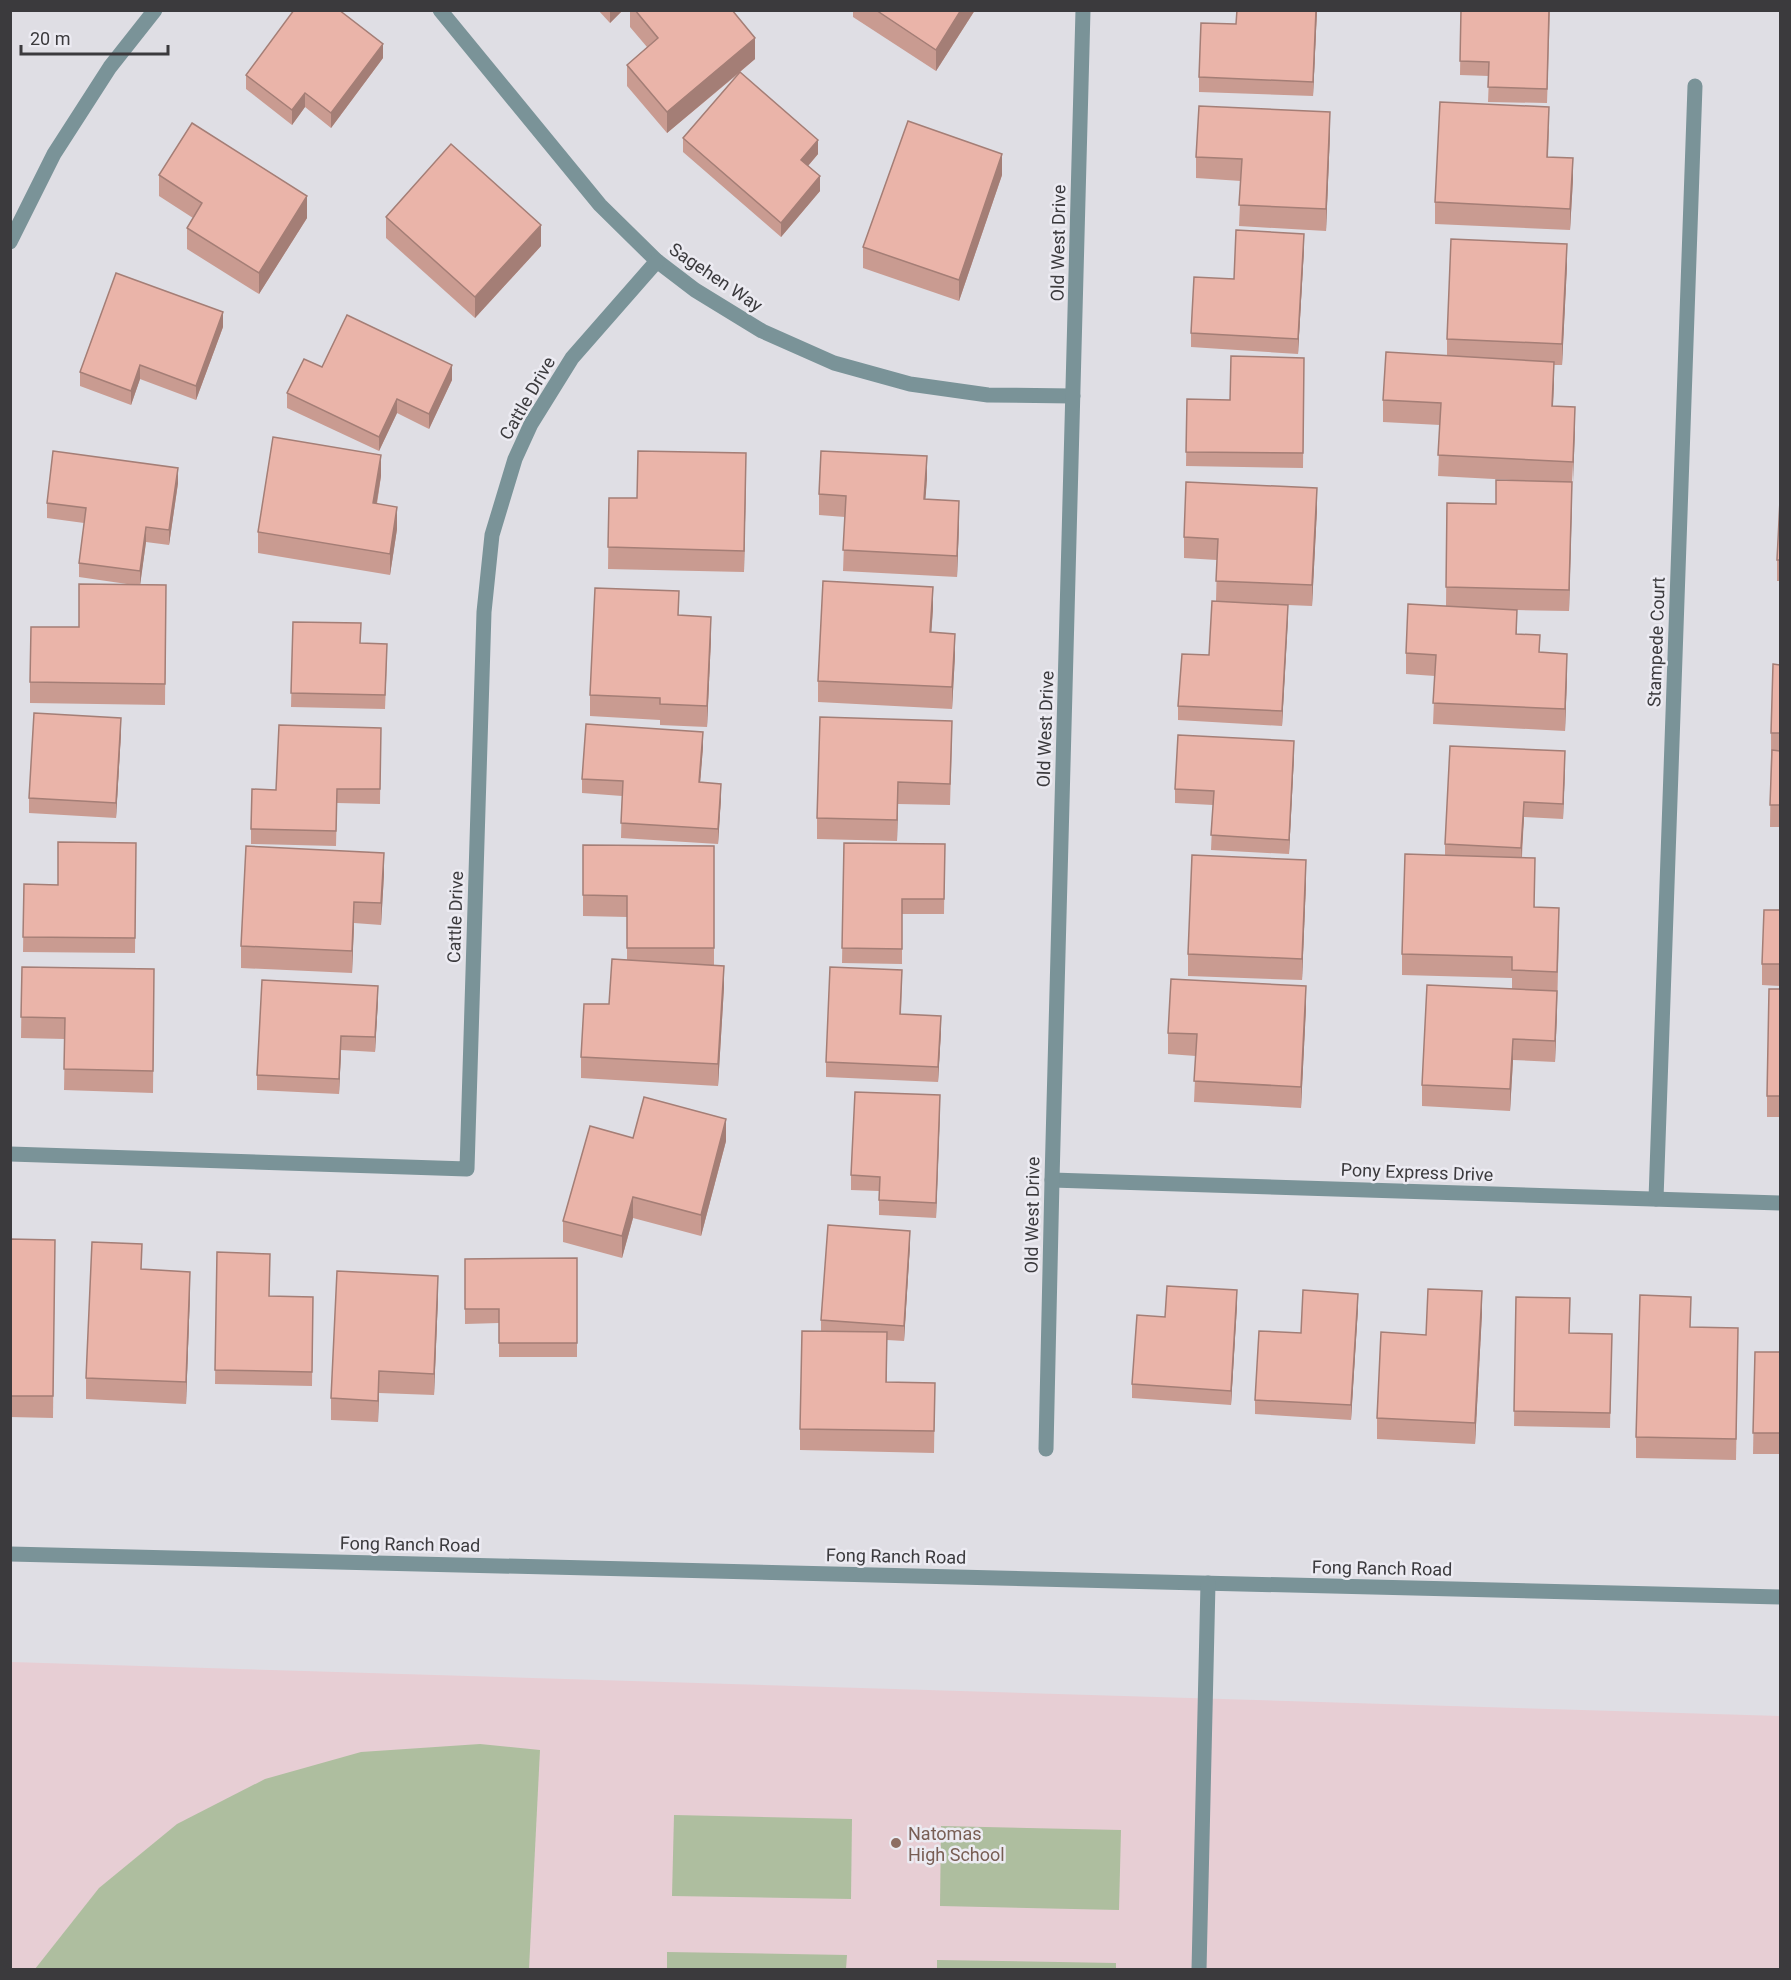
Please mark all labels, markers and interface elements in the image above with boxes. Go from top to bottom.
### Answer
scale bar [21,18,168,56]
text: 20 m [30,28,70,49]
street label: Old West Drive [1046,184,1070,302]
street label: Sagehen Way [665,238,767,316]
street label: Cattle Drive [495,353,559,443]
street label: Stampede Court [1643,576,1669,707]
street label: Old West Drive [1032,670,1058,788]
street label: Cattle Drive [443,871,467,963]
street label: Old West Drive [1020,1156,1044,1274]
street label: Pony Express Drive [1340,1159,1494,1185]
street label: Fong Ranch Road [340,1532,480,1556]
street label: Fong Ranch Road [826,1544,966,1568]
street label: Fong Ranch Road [1312,1556,1452,1580]
place label: Natomas High School [908,1823,1005,1865]
marker: Natomas High School [889,1836,903,1850]

